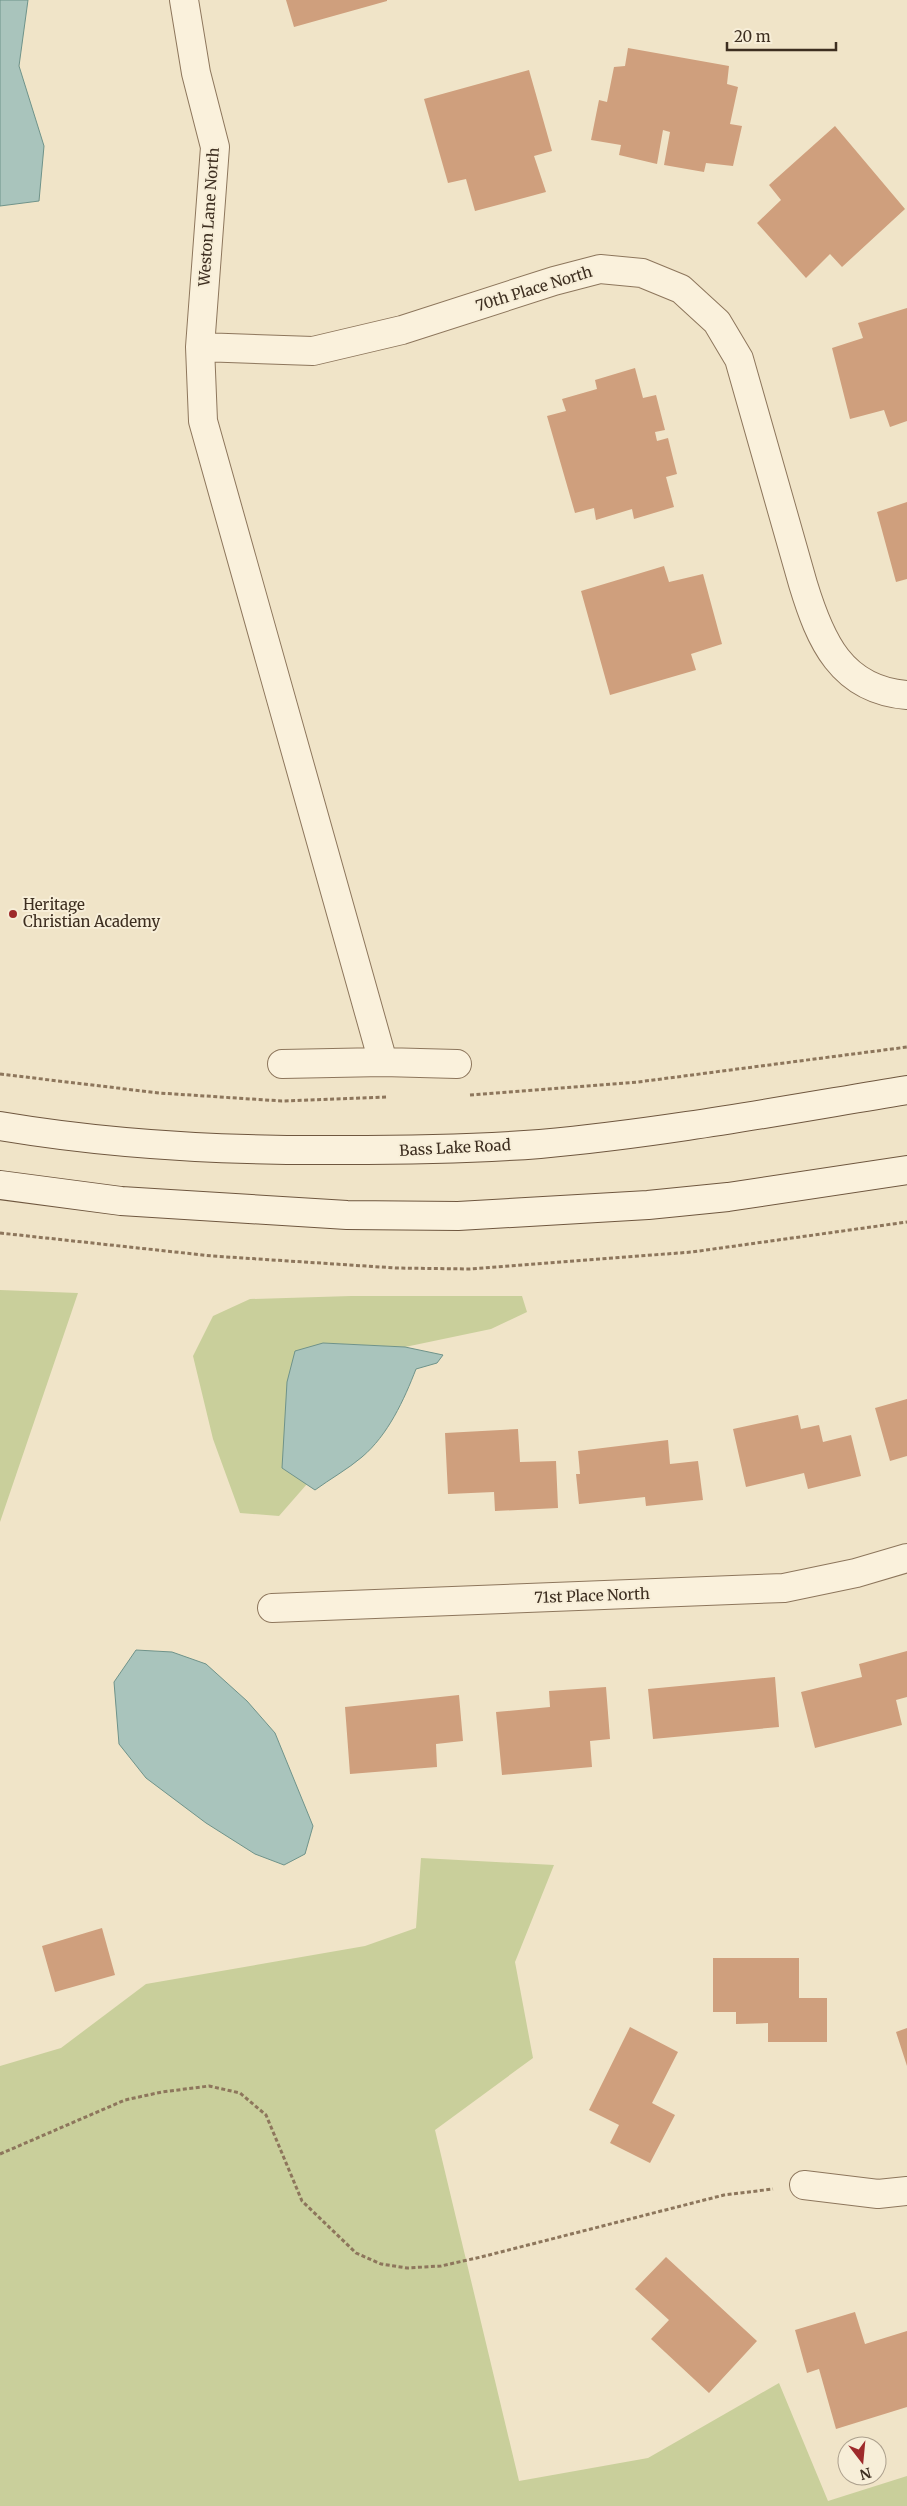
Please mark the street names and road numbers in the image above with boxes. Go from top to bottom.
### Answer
street label: Weston Lane North [194,147,223,288]
street label: 70th Place North [473,262,594,315]
street label: Bass Lake Road [399,1135,511,1160]
street label: 71st Place North [534,1584,650,1607]

